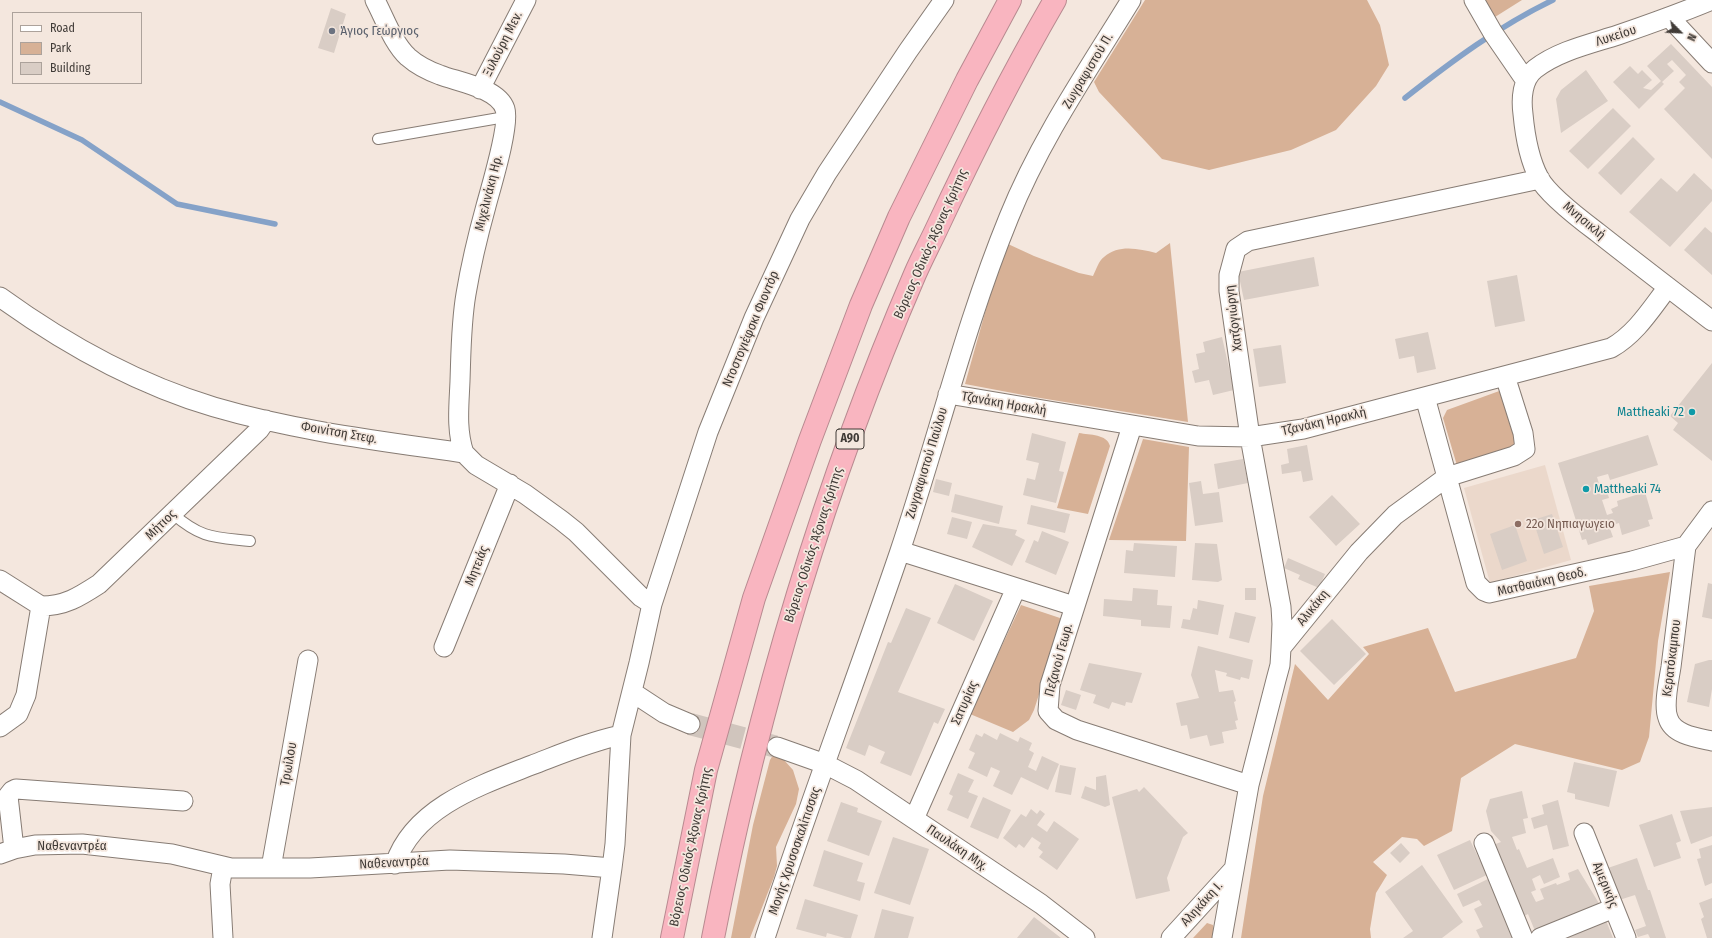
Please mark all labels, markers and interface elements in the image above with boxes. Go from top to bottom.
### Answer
street label: Ξυλούρη Μεν. [480,9,526,79]
legend [12,12,142,84]
north arrow [1660,12,1700,52]
text: Road [50,21,75,35]
street label: Λυκείου [1594,22,1638,50]
place label: Άγιος Γεώργιος [340,23,419,39]
marker: Άγιος Γεώργιος [327,26,337,36]
street label: Ζωγραφιστού Π. [1059,30,1117,112]
text: N [1684,31,1699,43]
text: Park [50,41,71,55]
text: Building [50,61,90,75]
street label: Μιχελινάκη Ηρ. [472,153,506,233]
street label: Βόρειος Οδικός Άξονας Κρήτης [891,167,971,321]
street label: Μνησικλή [1560,199,1608,243]
street label: Ντοστογιέφσκι Φιοντόρ [719,269,783,389]
street label: Χατζογιώργη [1222,284,1246,352]
street label: Τζανάκη Ηρακλή [960,389,1048,419]
place label: Mattheaki 72 [1617,404,1684,420]
street label: Τζανάκη Ηρακλή [1280,405,1368,439]
street label: Ζωγραφιστού Παύλου [903,406,951,520]
marker: Mattheaki 72 [1687,407,1697,417]
street label: Φοινίτση Στεφ. [300,419,378,447]
road number: Α90 [836,429,864,449]
street label: Βόρειος Οδικός Άξονας Κρήτης [781,465,847,625]
place label: Mattheaki 74 [1594,481,1661,497]
marker: Mattheaki 74 [1581,484,1591,494]
street label: Μήτιος [142,507,180,543]
place label: 22ο Νηπιαγωγειο [1526,516,1615,532]
marker: 22ο Νηπιαγωγειο [1513,519,1523,529]
street label: Μητειάς [462,544,492,588]
street label: Ματθαιάκη Θεοδ. [1496,564,1588,600]
street label: Αλικάκη [1294,587,1332,629]
street label: Κερατόκαμπου [1660,618,1684,698]
street label: Πεζανού Γεωρ. [1042,622,1076,698]
street label: Σατυρίας [948,678,982,728]
street label: Τρωίλου [278,741,300,787]
street label: Βόρειος Οδικός Άξονας Κρήτης [666,766,716,928]
street label: Μονής Χρυσοσκαλίτισσας [766,785,824,917]
street label: Παυλάκη Μιχ. [924,822,990,874]
street label: Ναθεναντρέα [37,838,107,854]
street label: Ναθεναντρέα [359,853,429,873]
street label: Αμερικής [1589,860,1621,910]
street label: Αληκάκη Ι. [1178,878,1226,930]

